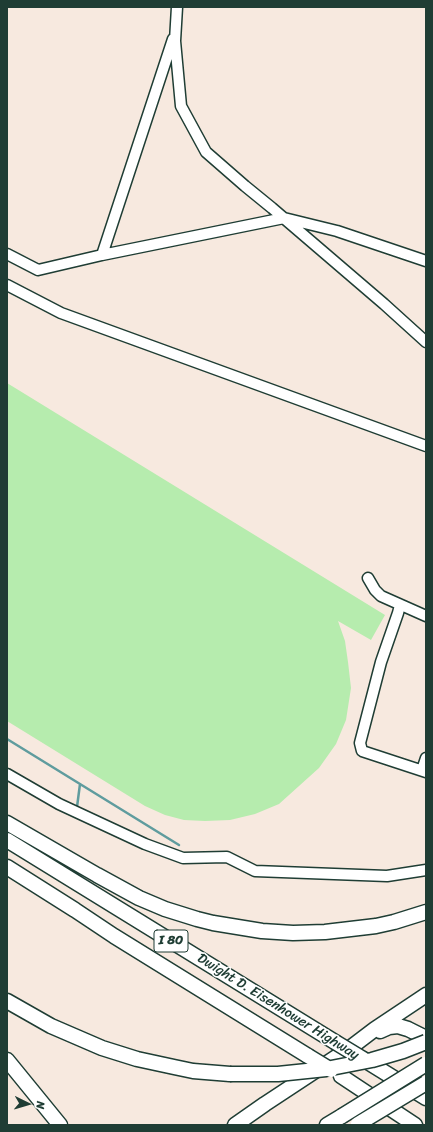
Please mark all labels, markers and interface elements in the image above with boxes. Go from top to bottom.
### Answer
road number: I 80 [154,930,188,952]
street label: Dwight D. Eisenhower Highway [194,950,362,1064]
north arrow [8,1084,48,1124]
text: N [31,1100,50,1110]

